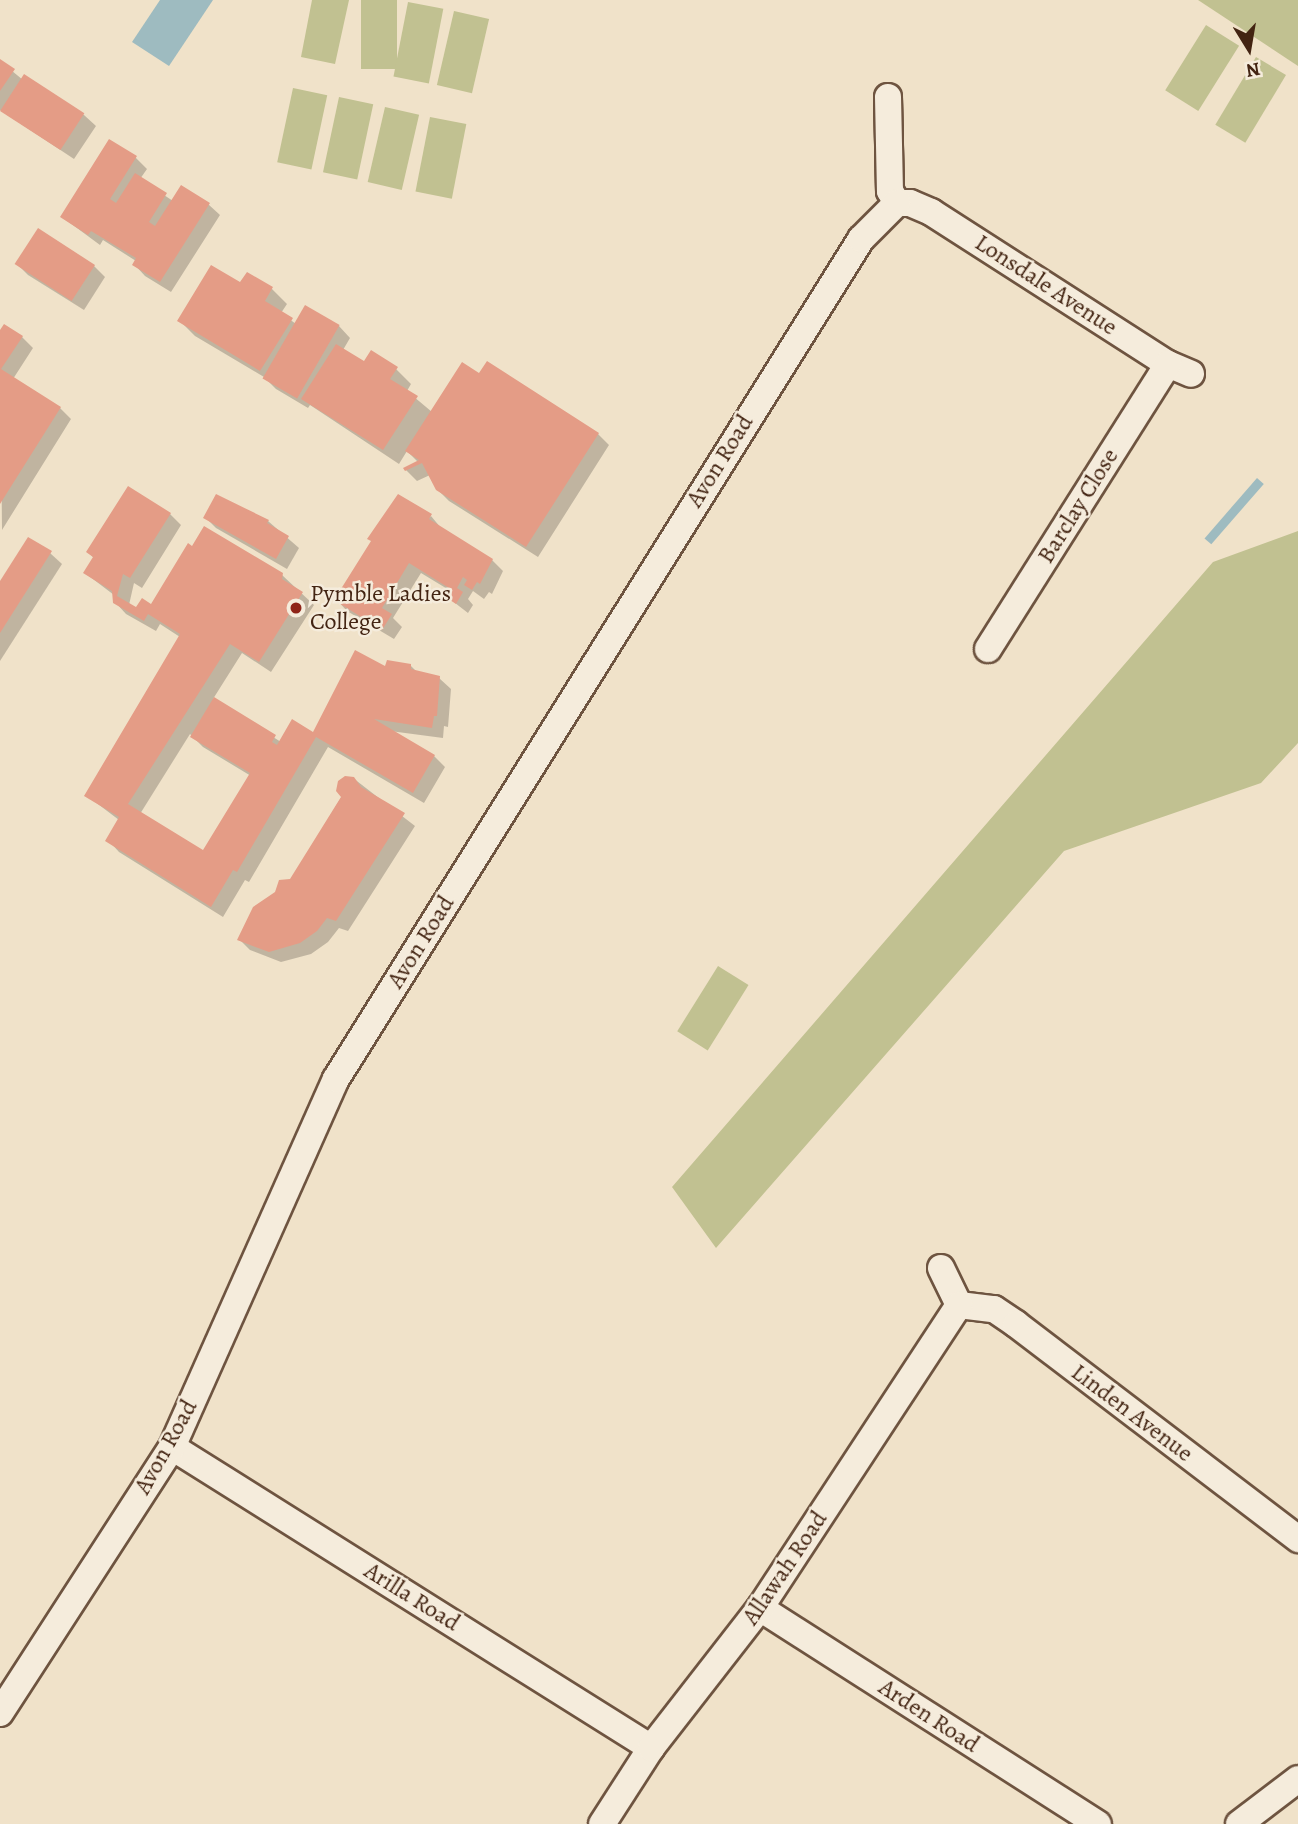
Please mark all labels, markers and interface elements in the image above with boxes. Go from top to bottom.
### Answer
north arrow [1214,14,1284,84]
text: N [1244,56,1262,84]
street label: Lonsdale Avenue [969,228,1123,342]
street label: Avon Road [680,409,760,513]
street label: Barclay Close [1031,443,1125,569]
place label: Pymble Ladies College [310,580,451,636]
marker: Pymble Ladies College [288,600,304,616]
street label: Avon Road [381,890,461,994]
street label: Linden Avenue [1065,1358,1199,1468]
street label: Avon Road [128,1395,204,1499]
street label: Allawah Road [736,1506,834,1630]
street label: Arilla Road [359,1556,465,1638]
street label: Arden Road [873,1673,985,1759]

